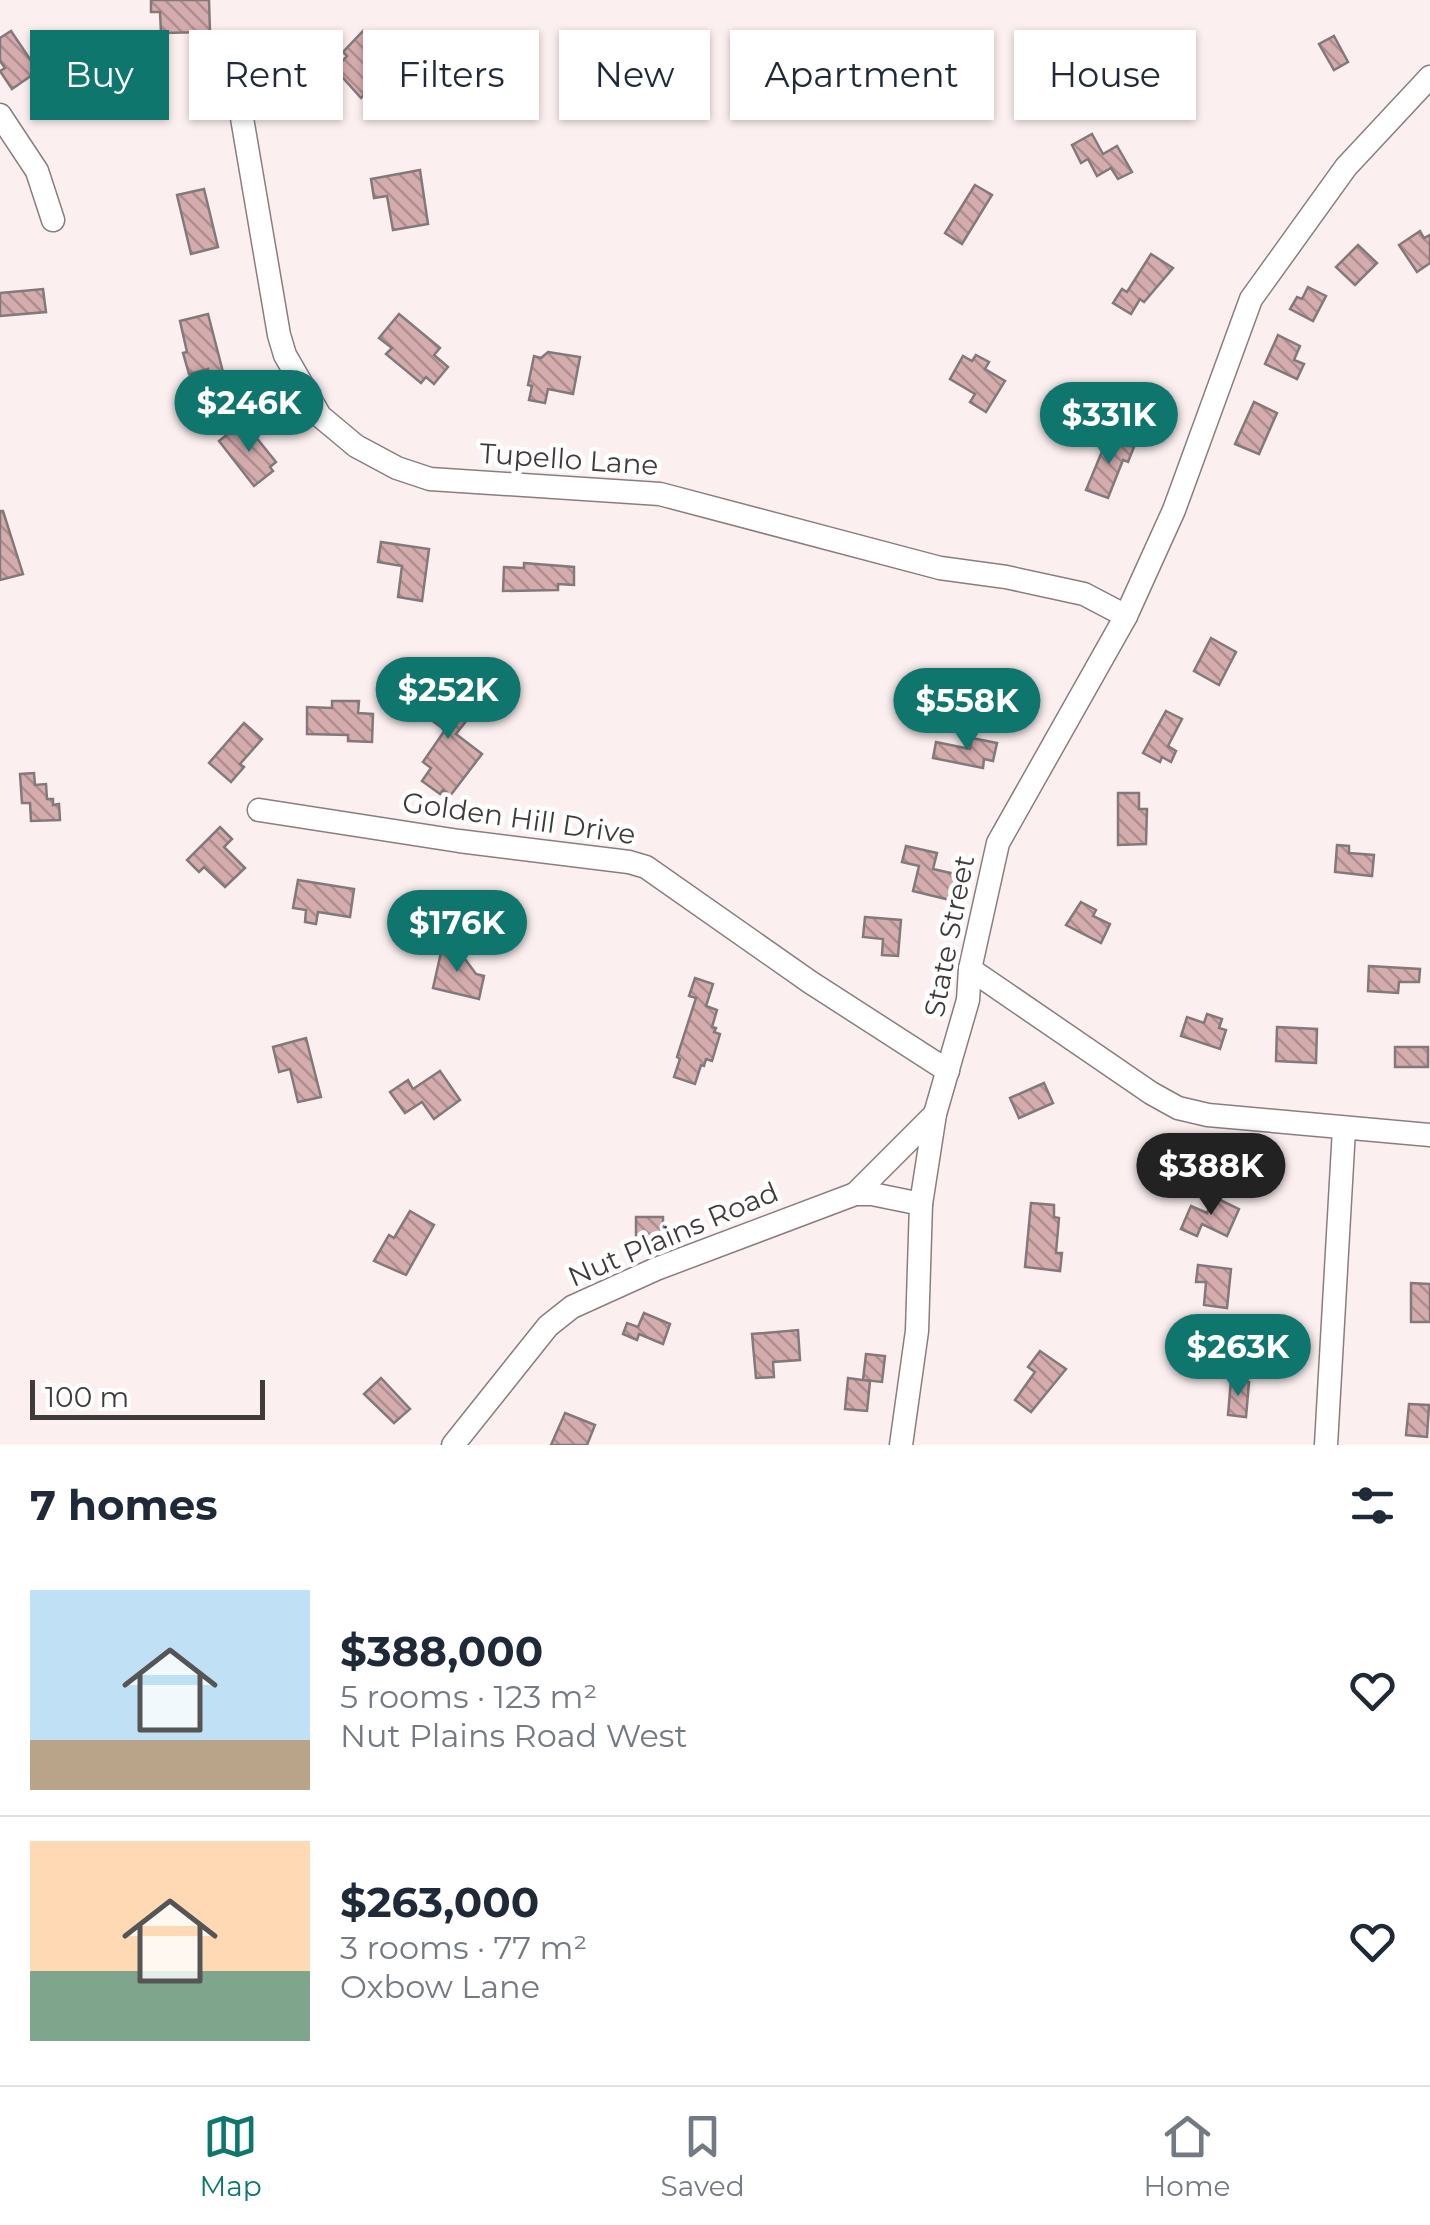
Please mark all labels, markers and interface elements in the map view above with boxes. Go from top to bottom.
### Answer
chip: Buy [30,30,169,120]
chip: Rent [189,30,343,120]
chip: Filters [363,30,539,120]
chip: New [559,30,710,120]
chip: Apartment [730,30,994,120]
chip: House [1014,30,1196,120]
pin: $246K [179,370,319,455]
pin: $331K [1039,382,1179,467]
text: $246K [196,383,302,422]
text: $331K [1062,395,1156,434]
street label: Tupello Lane [478,436,660,482]
pin: $252K [378,657,518,742]
pin: $558K [897,668,1037,753]
text: $252K [398,670,498,709]
text: $558K [915,681,1019,720]
street label: Golden Hill Drive [400,785,638,851]
street label: State Street [917,852,981,1020]
pin: $176K [387,890,527,975]
text: $176K [409,903,505,942]
pin: $388K [1141,1133,1281,1218]
text: $388K [1158,1146,1264,1185]
street label: Nut Plains Road [563,1174,783,1294]
pin: $263K [1168,1314,1308,1399]
text: $263K [1187,1327,1289,1366]
scale bar [30,1375,265,1420]
text: 100 m [45,1380,129,1414]
icon: filters [1345,1478,1400,1533]
text: 7 homes [30,1479,218,1531]
text: $388,000 [340,1625,543,1677]
icon: home [110,1630,230,1750]
icon: heart [1345,1663,1400,1718]
text: 5 rooms · 123 m² [340,1677,597,1716]
text: Nut Plains Road West [340,1716,687,1755]
text: $263,000 [340,1876,539,1928]
icon: home [110,1881,230,2001]
icon: heart [1345,1914,1400,1969]
text: 3 rooms · 77 m² [340,1928,587,1967]
text: Oxbow Lane [340,1967,540,2006]
tab: Map [199,2109,262,2203]
tab: Saved [661,2109,745,2203]
tab: Home [1144,2109,1231,2203]

